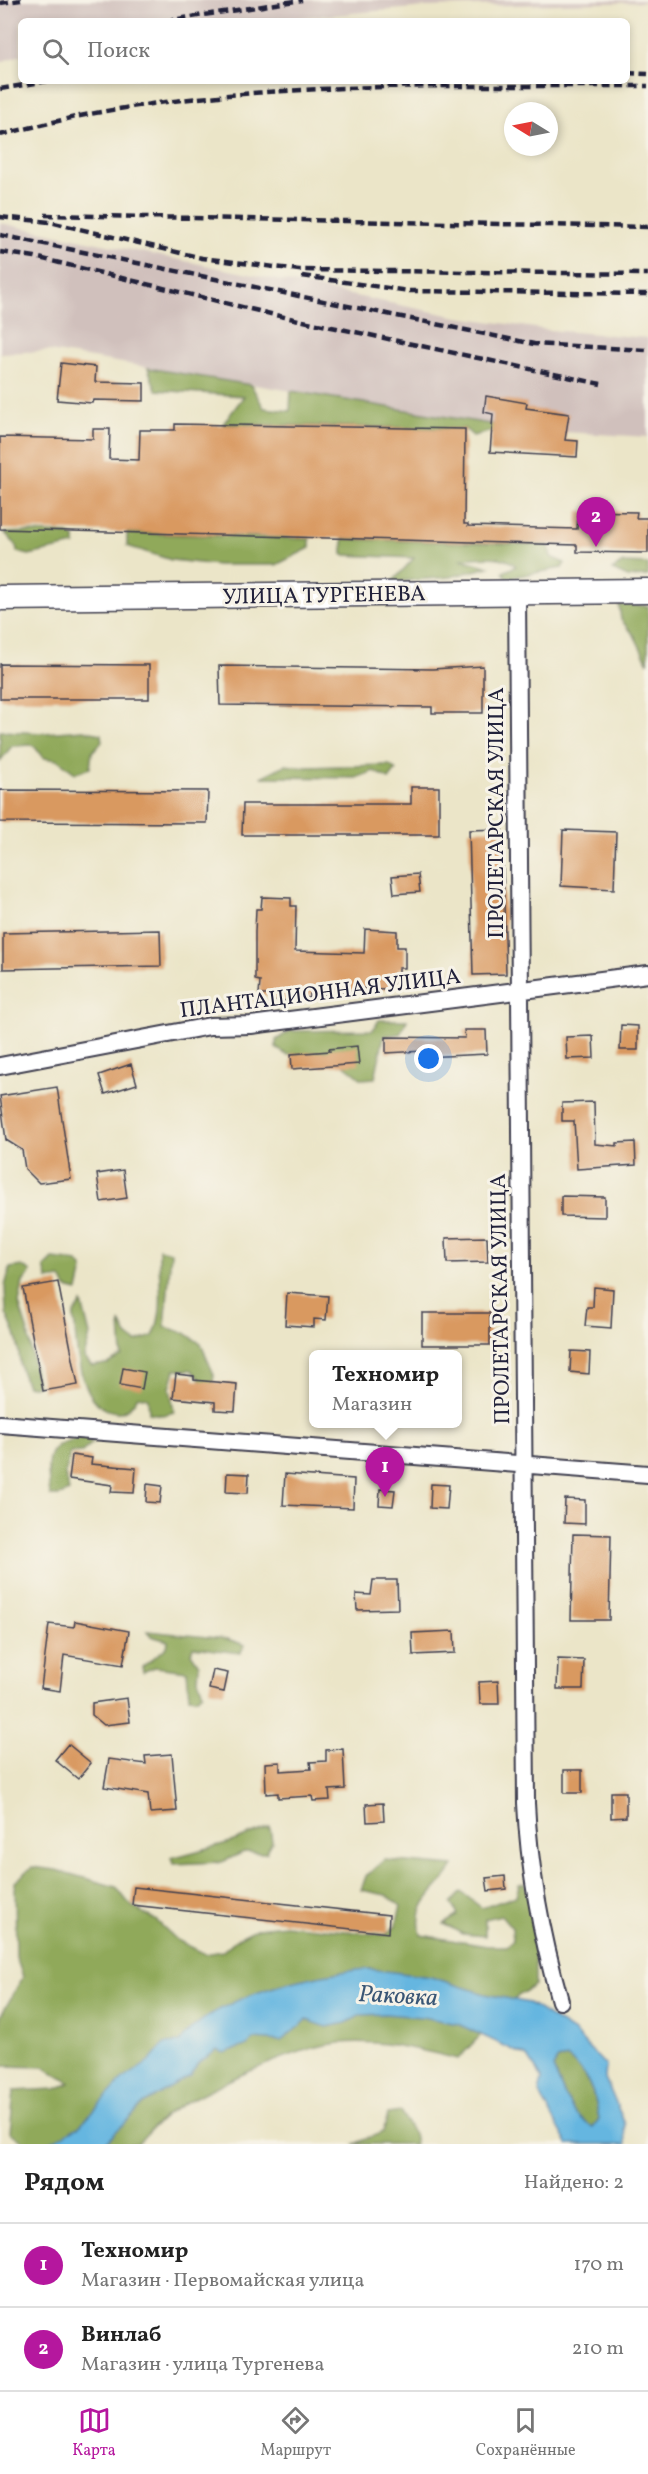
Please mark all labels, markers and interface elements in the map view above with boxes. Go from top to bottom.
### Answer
search box [18,18,630,84]
icon: search [39,35,72,68]
text: Поиск [87,36,150,67]
north arrow [504,102,558,156]
pin: 2 [576,498,616,547]
street label: УЛИЦА ТУРГЕНЕВА [222,579,426,614]
street label: ПРОЛЕТАРСКАЯ УЛИЦА [482,687,513,939]
street label: ПЛАНТАЦИОННАЯ УЛИЦА [178,962,463,1027]
your location [414,1044,443,1073]
street label: ПРОЛЕТАРСКАЯ УЛИЦА [484,1173,519,1425]
popup [309,1350,462,1428]
text: Техномир [332,1360,439,1391]
text: Магазин [332,1391,412,1419]
pin: 1 [366,1448,404,1497]
water label: Раковка [357,1978,438,2016]
text: Рядом [24,2165,104,2201]
text: Найдено: 2 [524,2169,624,2197]
text: Техномир [81,2236,188,2267]
text: 1 [39,2251,48,2279]
text: 170 m [574,2251,624,2279]
text: Магазин · Первомайская улица [81,2267,364,2295]
text: Винлаб [81,2320,162,2351]
text: 2 [38,2335,49,2363]
text: 210 m [572,2335,624,2363]
text: Магазин · улица Тургенева [81,2351,324,2379]
tab: Карта [72,2404,116,2462]
tab: Маршрут [261,2404,331,2462]
tab: Сохранённые [476,2404,576,2462]

